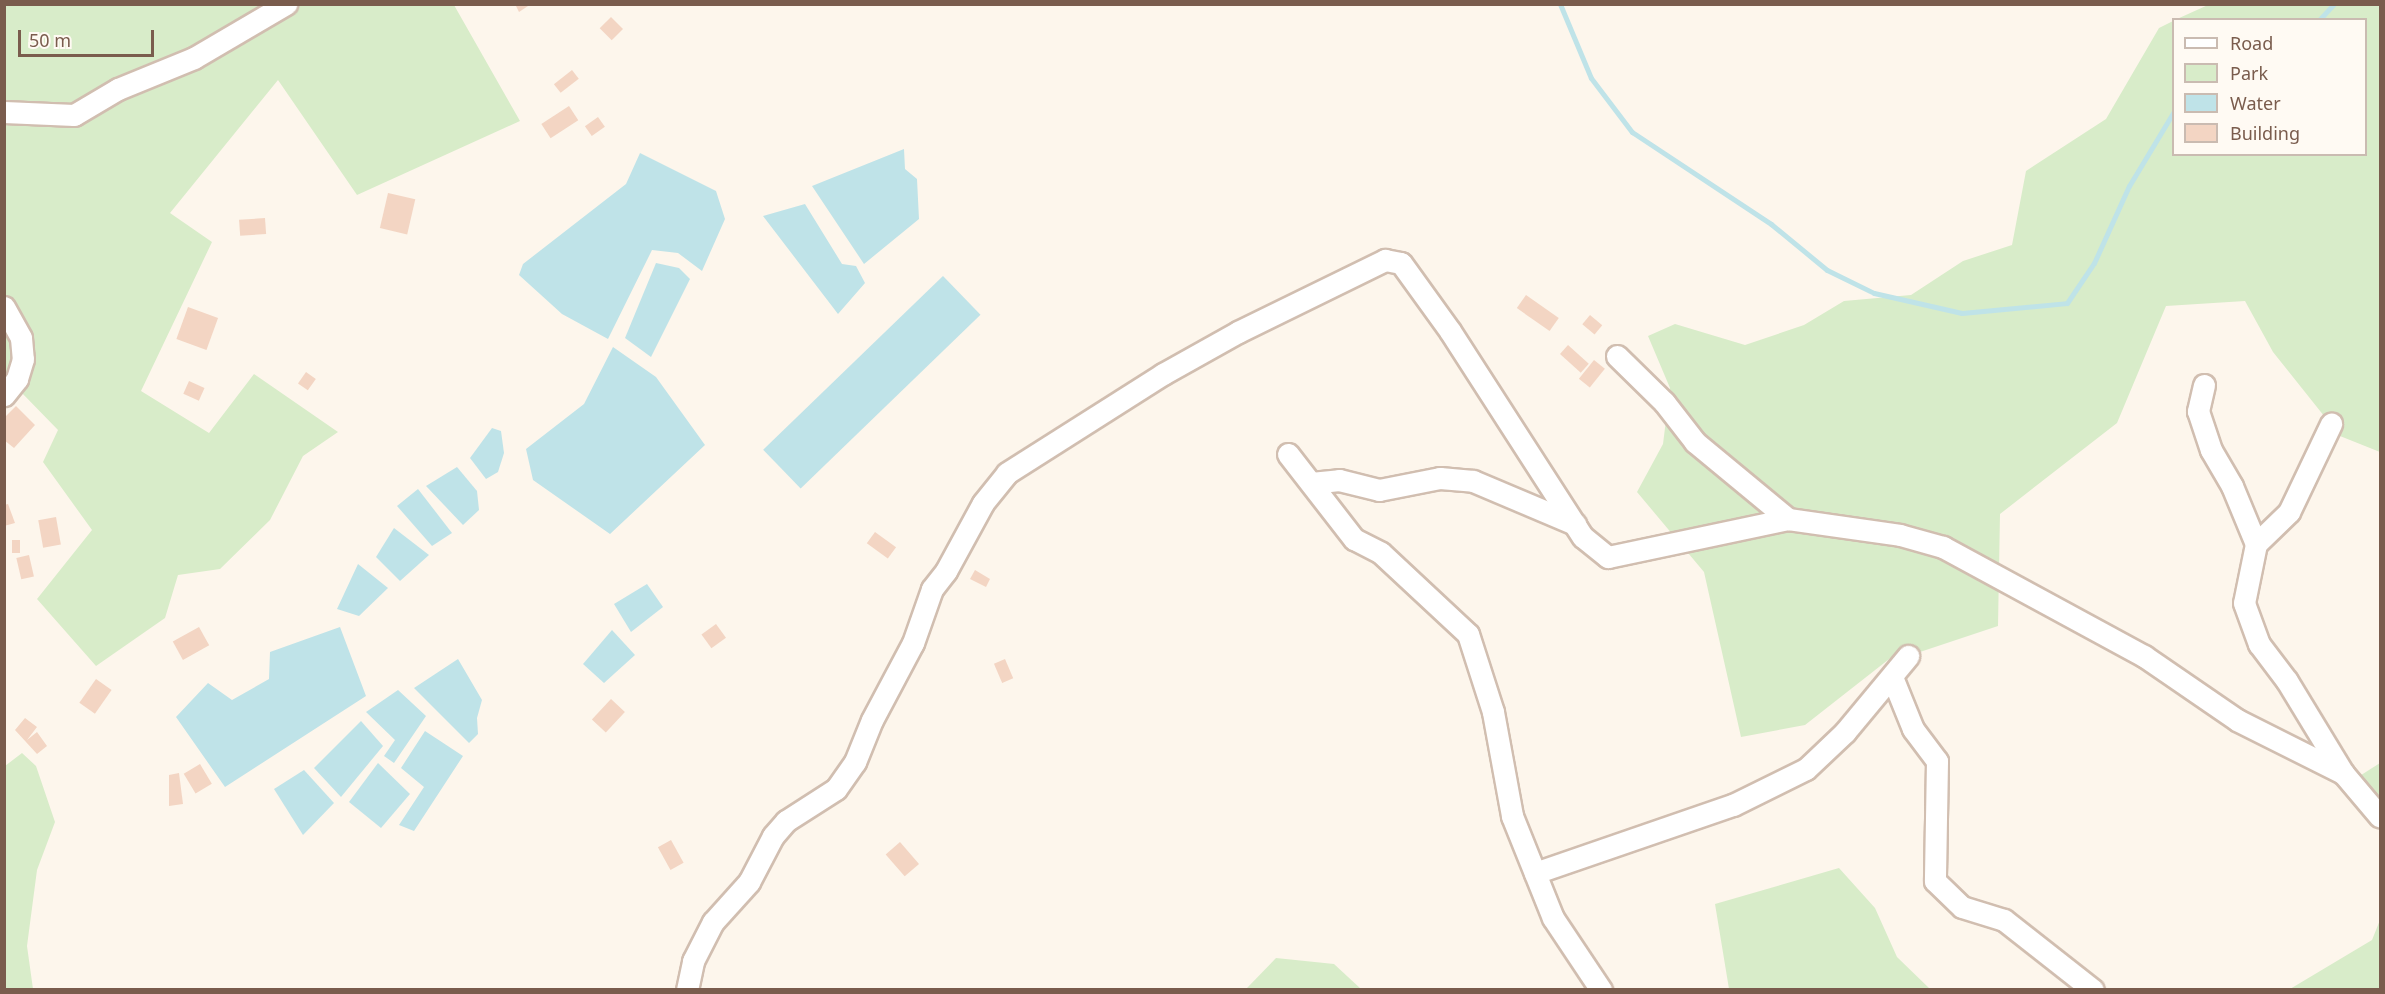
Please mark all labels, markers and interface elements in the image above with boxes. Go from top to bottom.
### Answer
scale bar [21,18,158,56]
legend [2172,18,2367,156]
text: 50 m [29,28,71,52]
text: Road [2230,31,2273,55]
text: Park [2230,61,2268,85]
text: Water [2230,91,2281,115]
text: Building [2230,121,2300,145]

